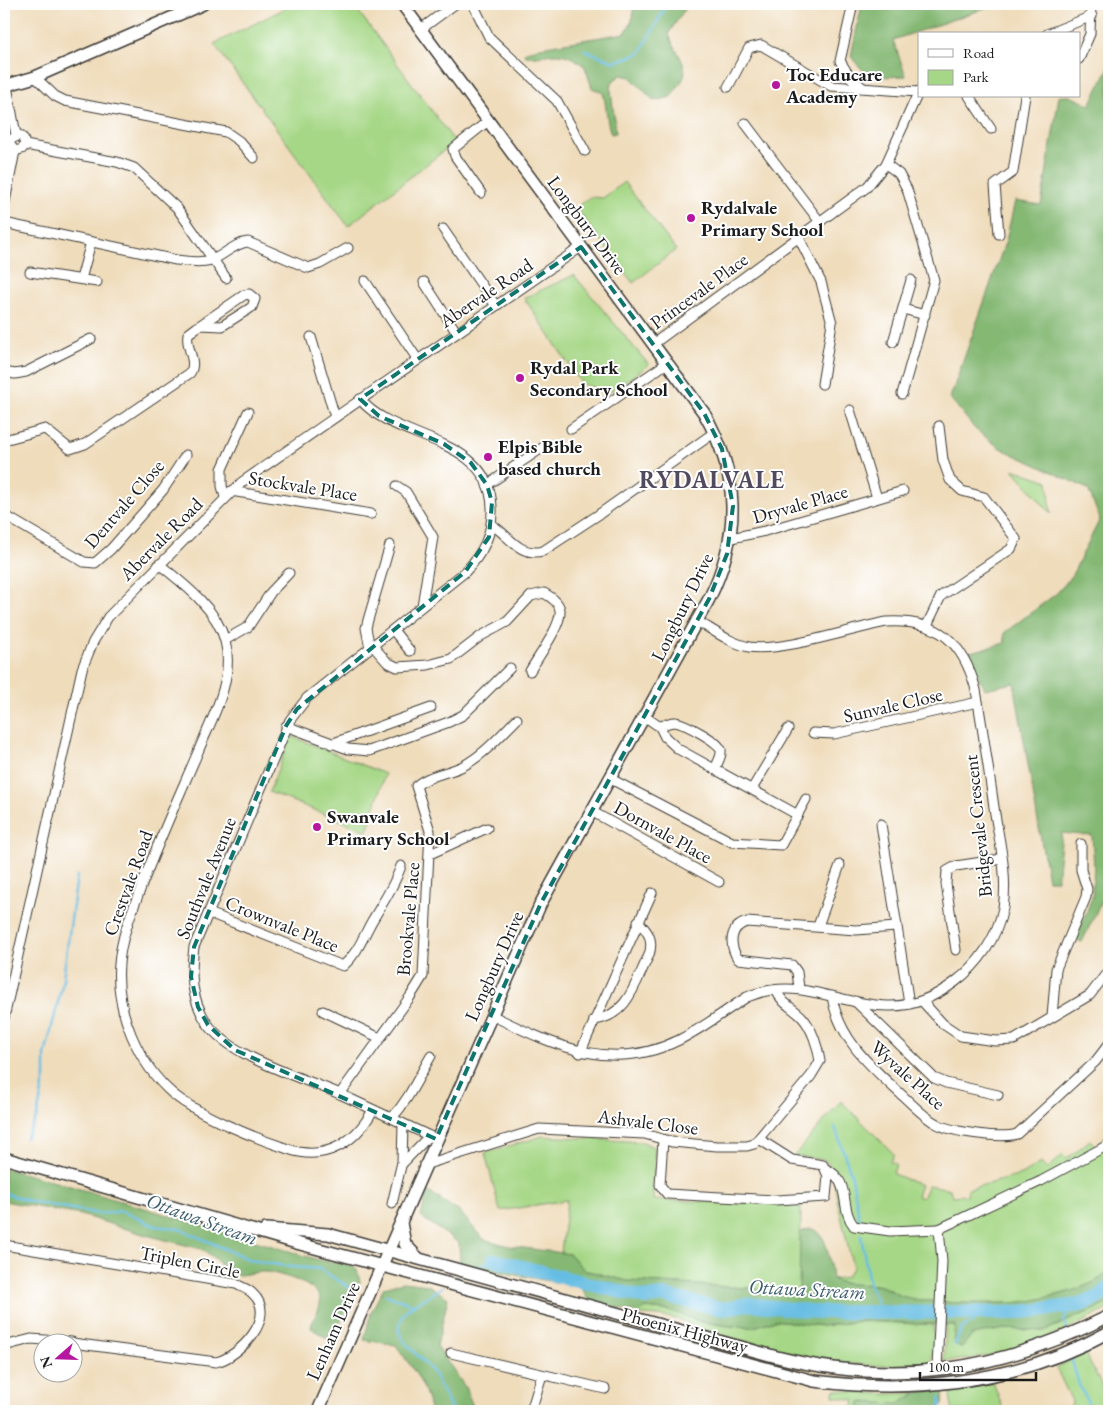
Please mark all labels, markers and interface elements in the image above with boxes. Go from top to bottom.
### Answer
legend [918,32,1080,98]
text: Road [963,43,995,62]
place label: Toc Educare Academy [785,62,882,109]
text: Park [963,67,990,86]
marker: Toc Educare Academy [770,79,782,91]
street label: Longbury Drive [542,170,632,280]
place label: Rydalvale Primary School [701,195,824,242]
marker: Rydalvale Primary School [685,212,697,224]
street label: Princevale Place [645,247,753,335]
street label: Abervale Road [433,252,538,334]
place label: Rydal Park Secondary School [530,355,669,402]
marker: Rydal Park Secondary School [514,372,526,384]
place label: Elpis Bible based church [498,434,601,481]
marker: Elpis Bible based church [482,451,494,463]
street label: Dentvale Close [78,454,170,554]
district label: RYDALVALE [639,464,785,495]
street label: Stockvale Place [247,465,359,507]
street label: Dryvale Place [750,479,850,529]
street label: Abervale Road [113,492,208,587]
street label: Longbury Drive [645,549,719,665]
street label: Sunvale Close [841,681,945,729]
street label: Bridgevale Crescent [958,754,998,898]
street label: Dornvale Place [610,795,716,869]
place label: Swanvale Primary School [327,804,450,851]
street label: Southvale Avenue [170,813,242,943]
marker: Swanvale Primary School [311,821,323,833]
street label: Crestvale Road [97,826,159,939]
street label: Brookvale Place [391,861,425,977]
street label: Crownvale Place [222,890,342,958]
street label: Longbury Drive [459,907,529,1025]
street label: Wyvale Place [865,1035,951,1115]
street label: Ashvale Close [595,1103,700,1141]
water label: Ottawa Stream [143,1187,261,1251]
street label: Triplen Circle [138,1240,242,1284]
water label: Ottawa Stream [748,1273,866,1305]
street label: Lenham Drive [300,1278,366,1384]
street label: Phoenix Highway [619,1301,752,1359]
north arrow [32,1332,82,1382]
scale bar [920,1350,1037,1382]
text: N [35,1353,56,1371]
text: 100 m [928,1357,965,1376]

